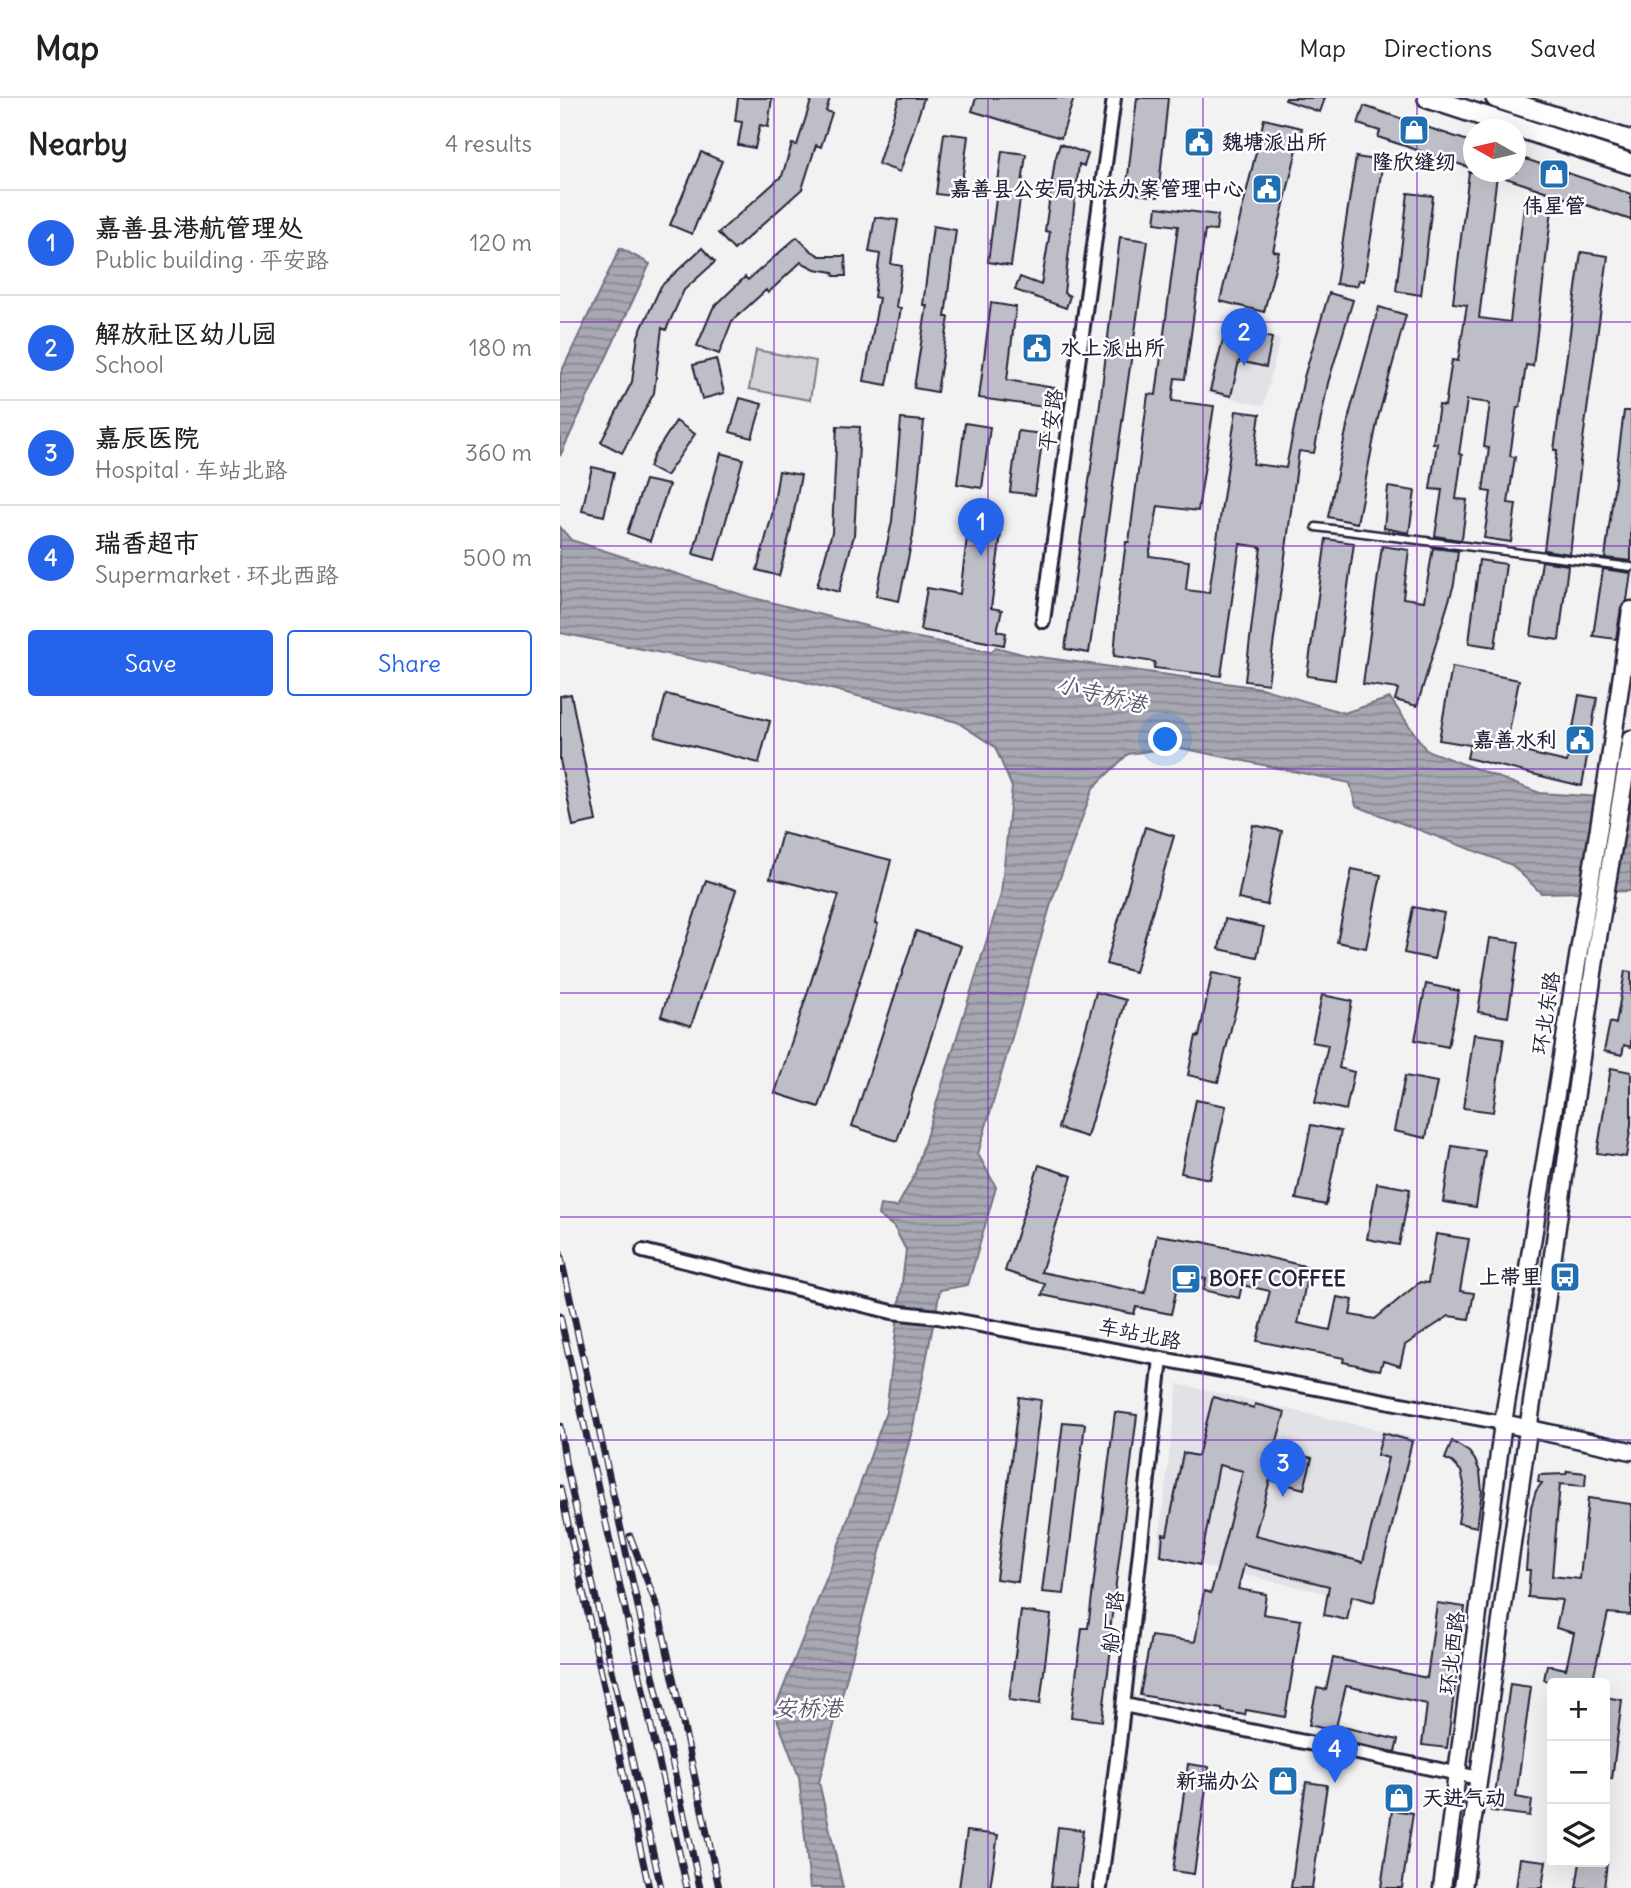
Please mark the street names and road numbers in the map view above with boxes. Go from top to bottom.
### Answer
street label: 平安路 [1033,387,1068,453]
street label: 环北东路 [1526,969,1565,1057]
street label: 车站北路 [1096,1312,1184,1355]
street label: 船厂路 [1096,1589,1129,1655]
street label: 环北西路 [1433,1610,1470,1696]

